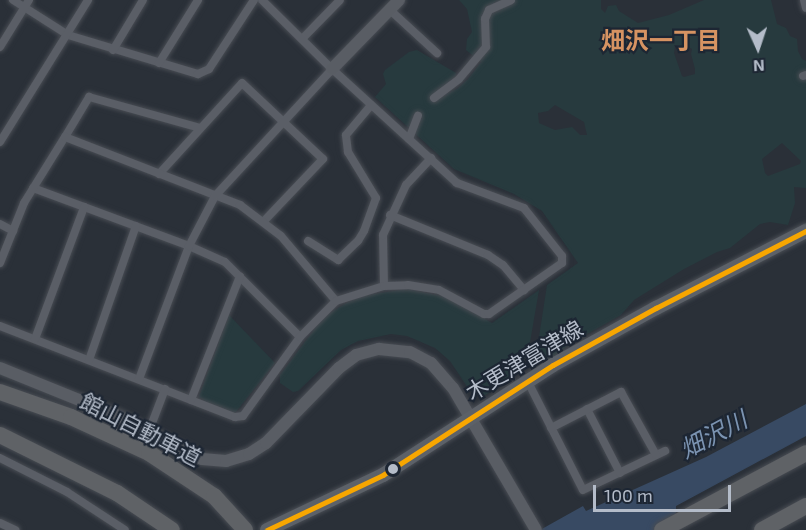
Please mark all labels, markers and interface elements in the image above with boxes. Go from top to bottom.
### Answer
north arrow [728,18,788,78]
district label: 畑沢一丁目 [601,26,721,54]
text: N [753,57,765,76]
street label: 木更津富津線 [461,315,587,405]
street label: 館山自動車道 [76,387,206,471]
water label: 畑沢川 [674,404,752,464]
unlabelled marker [387,463,399,475]
scale bar [596,473,734,511]
text: 100 m [604,484,653,506]

